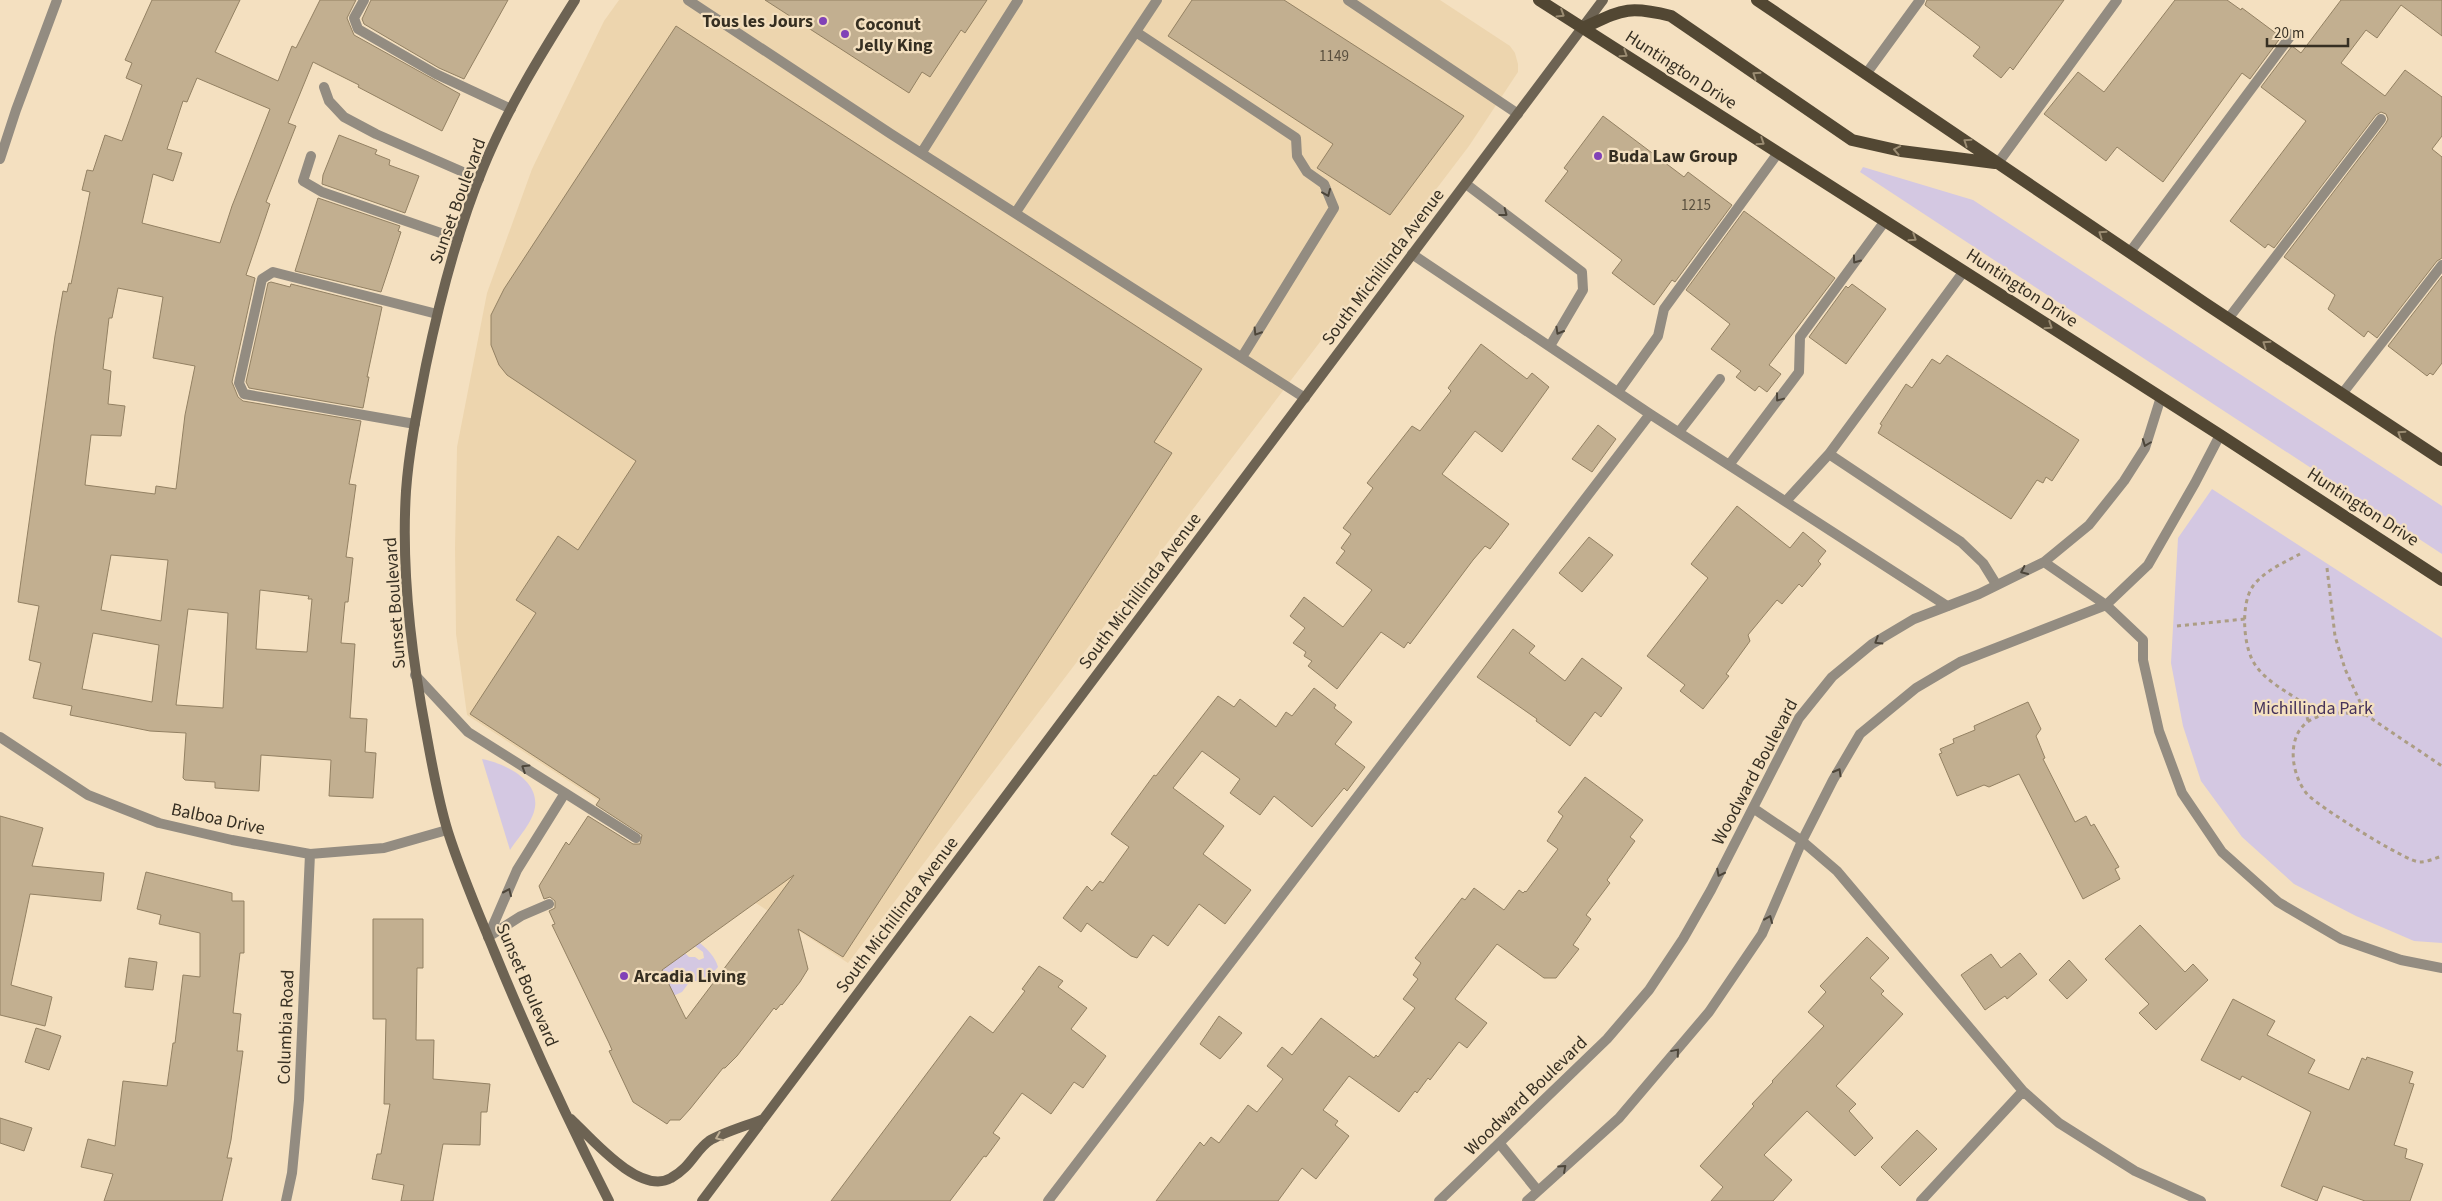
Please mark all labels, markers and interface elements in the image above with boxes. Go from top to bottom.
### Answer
one-way arrow [1555,7,1564,17]
place label: Tous les Jours [702,9,813,34]
place label: Coconut Jelly King [855,12,933,58]
marker: Tous les Jours [817,15,829,27]
scale bar [2267,15,2348,47]
text: 20 m [2274,23,2304,44]
street label: Huntington Drive [1620,24,1742,116]
marker: Coconut Jelly King [839,28,851,40]
house number: 1149 [1319,46,1349,67]
one-way arrow [1618,48,1628,57]
one-way arrow [1752,72,1762,81]
street label: Sunset Boulevard [424,135,492,267]
one-way arrow [1755,135,1764,145]
one-way arrow [1964,139,1973,149]
place label: Buda Law Group [1608,144,1738,169]
one-way arrow [1893,146,1902,156]
marker: Buda Law Group [1592,150,1604,162]
street label: South Michillinda Avenue [1316,183,1450,350]
one-way arrow [1321,188,1332,197]
house number: 1215 [1681,195,1711,216]
one-way arrow [1499,208,1508,217]
one-way arrow [2098,231,2108,240]
one-way arrow [1907,232,1916,242]
street label: Huntington Drive [1961,242,2083,334]
one-way arrow [1853,254,1862,264]
one-way arrow [2044,320,2053,329]
one-way arrow [1555,325,1565,334]
one-way arrow [1254,327,1264,336]
one-way arrow [2262,341,2272,350]
one-way arrow [1777,392,1785,401]
one-way arrow [2398,430,2407,440]
one-way arrow [2142,439,2152,447]
street label: Huntington Drive [2302,461,2424,553]
street label: South Michillinda Avenue [1073,507,1207,674]
street label: Sunset Boulevard [378,536,412,670]
one-way arrow [2020,565,2029,576]
one-way arrow [1874,634,1883,644]
street label: Woodward Boulevard [1706,695,1804,849]
park label: Michillinda Park [2253,696,2373,721]
one-way arrow [521,765,531,774]
one-way arrow [1831,769,1841,778]
street label: Balboa Drive [169,797,267,841]
street label: South Michillinda Avenue [830,831,964,998]
one-way arrow [1716,868,1726,877]
one-way arrow [501,888,512,897]
one-way arrow [1762,915,1773,924]
street label: Sunset Boulevard [490,919,564,1051]
place label: Arcadia Living [633,964,746,989]
street label: Columbia Road [272,969,300,1085]
marker: Arcadia Living [618,970,630,982]
street label: Woodward Boulevard [1459,1031,1593,1161]
one-way arrow [1670,1049,1678,1058]
one-way arrow [715,1131,724,1141]
one-way arrow [1558,1165,1567,1174]

